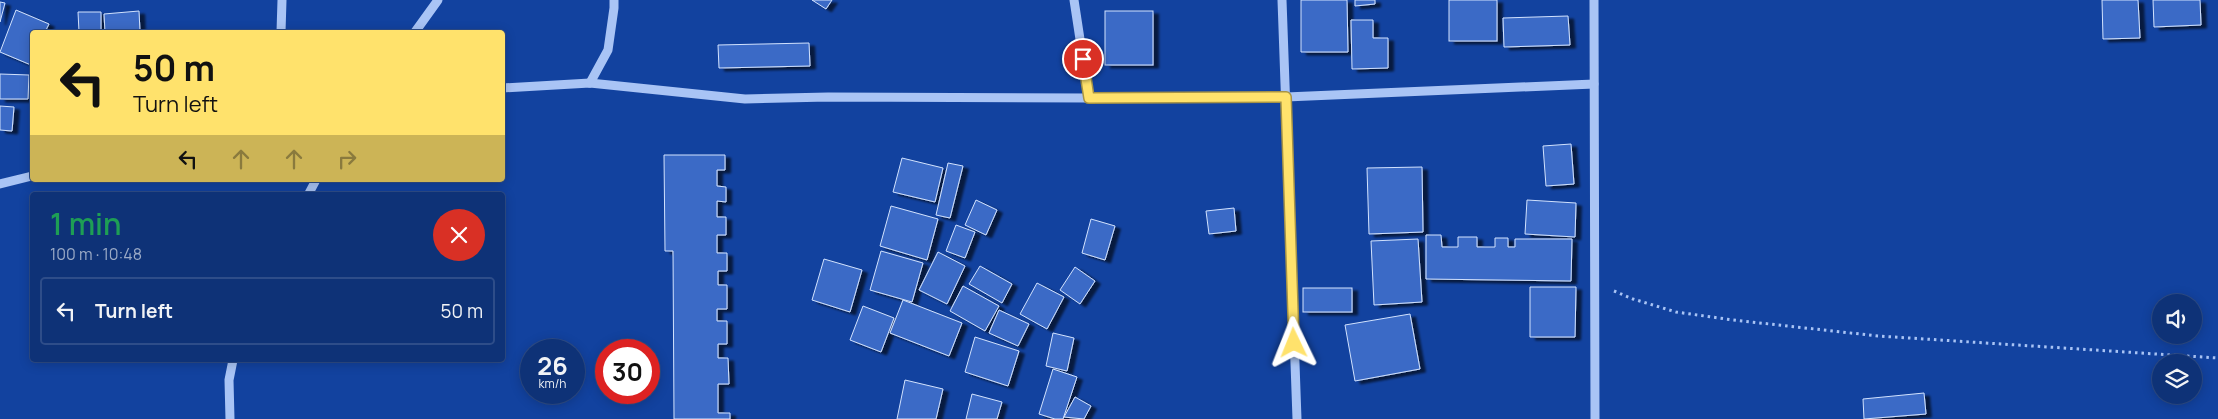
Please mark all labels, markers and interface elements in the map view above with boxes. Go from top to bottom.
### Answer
pin [1062,38,1104,80]
text: 50 m [133,44,215,92]
icon: arrive [1069,45,1097,73]
icon: left [50,50,115,115]
text: Turn left [133,89,218,119]
icon: left [174,145,202,173]
icon: ahead [227,145,255,173]
icon: ahead [280,145,308,173]
icon: right [333,145,361,173]
text: 1 min [50,203,122,244]
button: close [433,209,485,261]
text: 100 m · 10:48 [50,243,142,265]
map controls [2152,294,2202,404]
button: sound [2152,294,2202,344]
icon: left [52,297,80,325]
text: Turn left [95,298,173,324]
text: 50 m [441,298,483,324]
position arrow [1267,316,1319,368]
speed limit sign: 30 [595,339,660,404]
text: 26 [537,348,568,383]
button: layers [2152,354,2202,404]
text: km/h [539,375,566,392]

